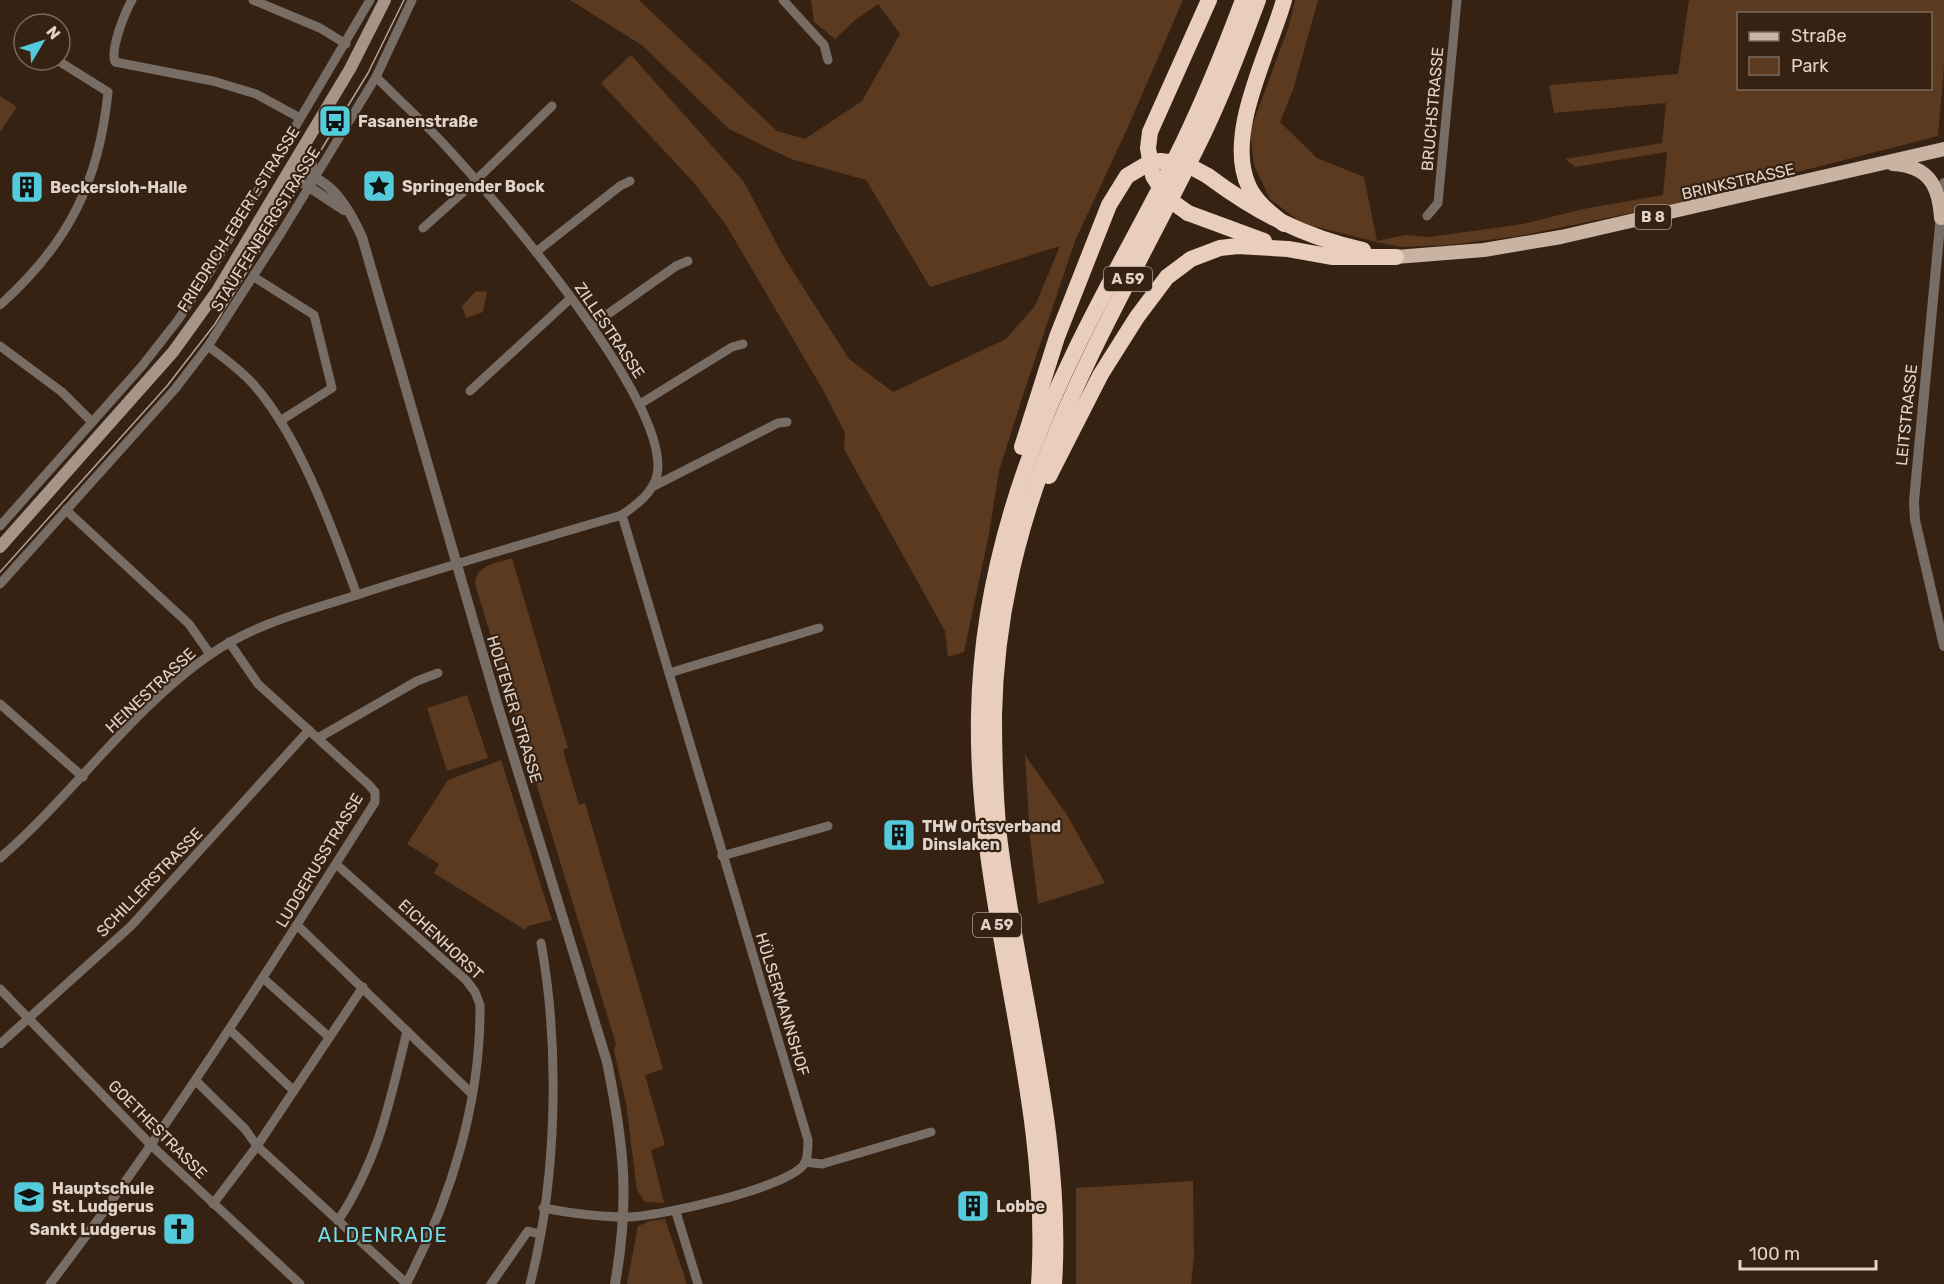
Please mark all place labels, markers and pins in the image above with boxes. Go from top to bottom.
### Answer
bus stop icon: Fasanenstraße [317,103,353,139]
place label: Fasanenstraße [358,112,478,131]
place icon: Springender Bock [361,168,397,204]
building icon: Beckersloh-Halle [9,169,45,205]
place label: Springender Bock [402,177,545,196]
place label: Beckersloh-Halle [50,178,187,197]
building icon: THW Ortsverband Dinslaken [881,817,917,853]
place label: THW Ortsverband Dinslaken [922,817,1061,854]
school or university icon: Hauptschule St. Ludgerus [11,1179,47,1215]
place label: Hauptschule St. Ludgerus [52,1179,154,1216]
building icon: Lobbe [955,1188,991,1224]
place label: Lobbe [996,1197,1045,1216]
church icon: Sankt Ludgerus [161,1211,197,1247]
place label: Sankt Ludgerus [30,1220,156,1239]

